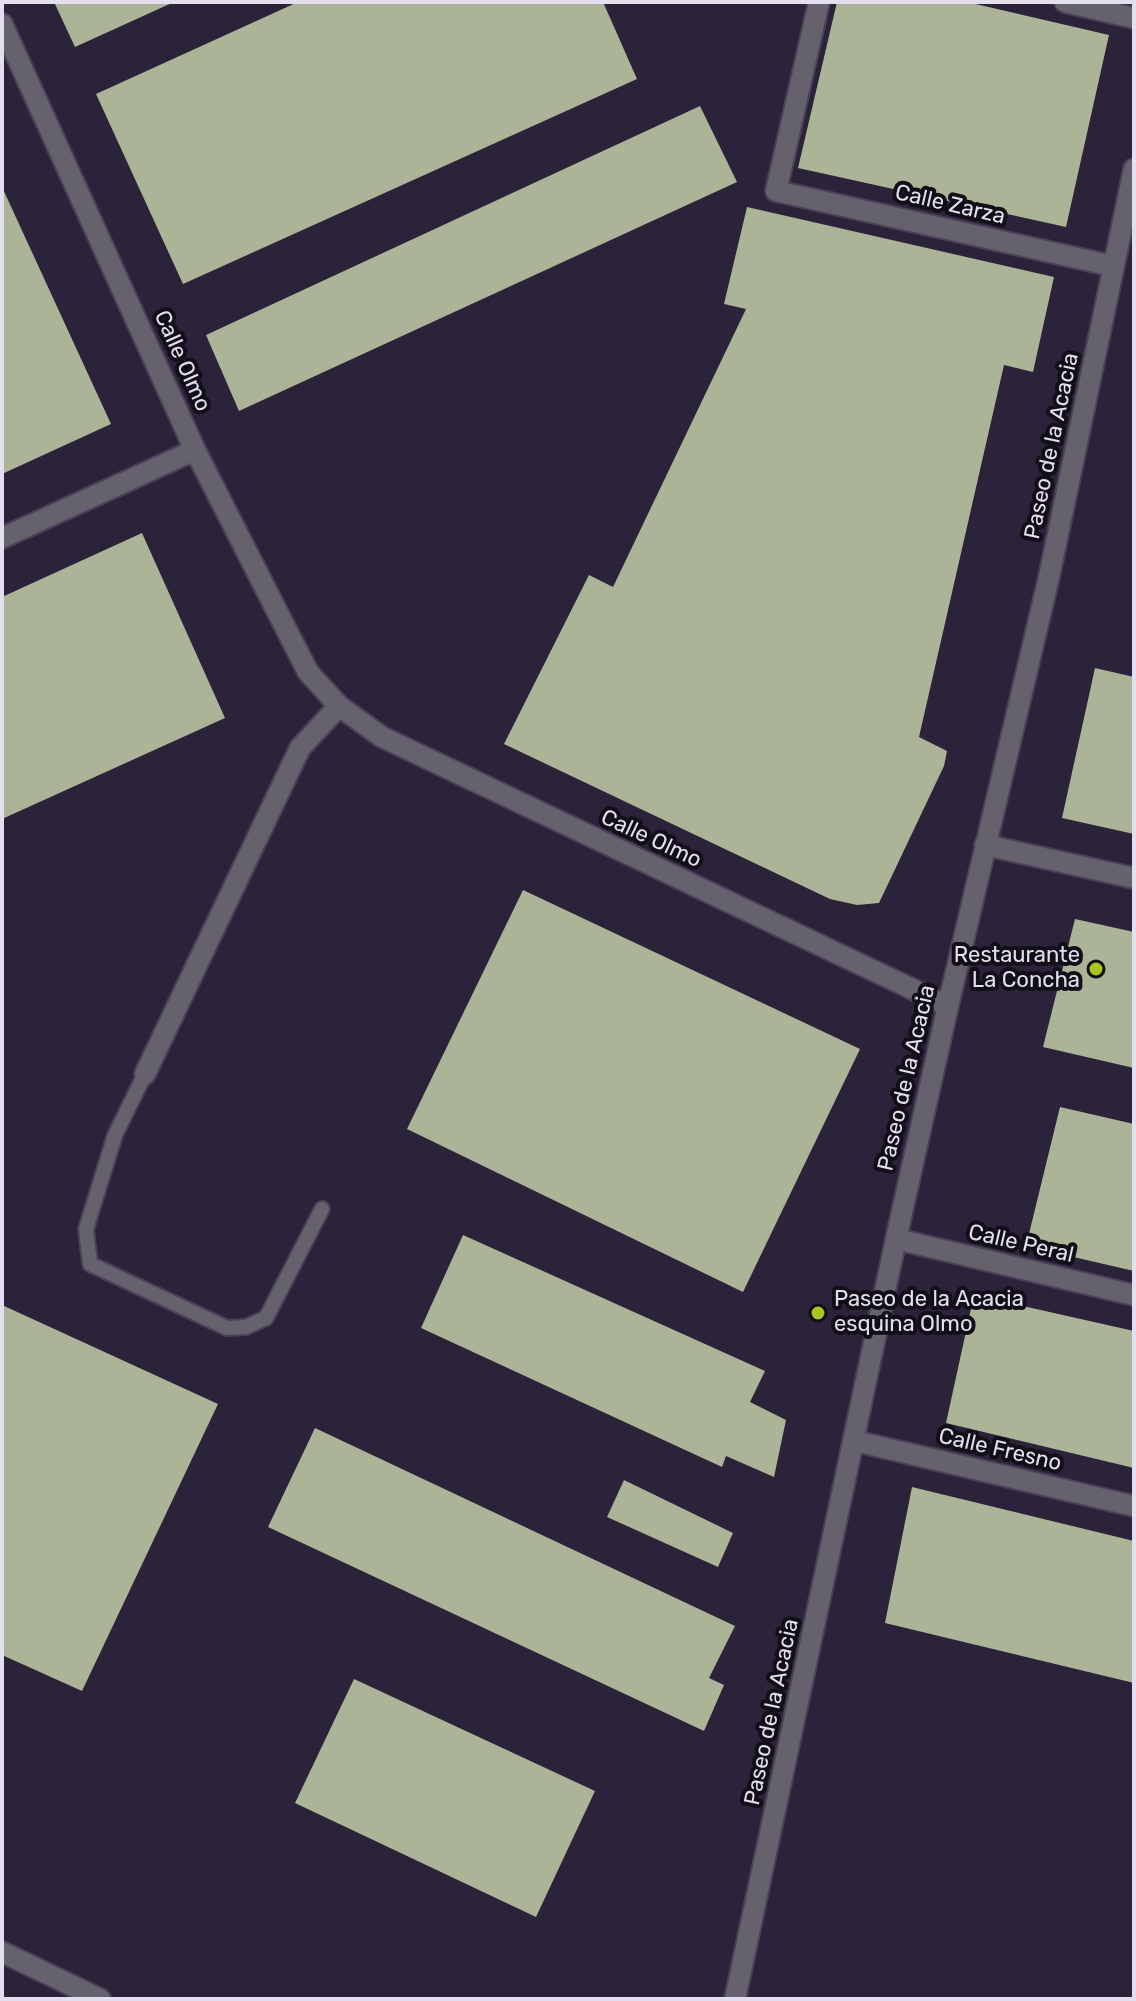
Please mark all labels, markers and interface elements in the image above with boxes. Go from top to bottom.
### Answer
street label: Calle Zarza [892,180,1008,230]
street label: Calle Olmo [148,306,216,416]
street label: Paseo de la Acacia [1019,350,1085,542]
street label: Calle Olmo [597,804,705,874]
place label: Restaurante La Concha [954,943,1080,994]
marker: Restaurante La Concha [1087,960,1105,978]
street label: Paseo de la Acacia [873,983,941,1173]
street label: Calle Peral [966,1219,1076,1269]
place label: Paseo de la Acacia esquina Olmo [834,1287,1024,1338]
marker: Paseo de la Acacia esquina Olmo [809,1304,827,1322]
street label: Calle Fresno [936,1423,1064,1477]
street label: Paseo de la Acacia [739,1616,805,1808]

